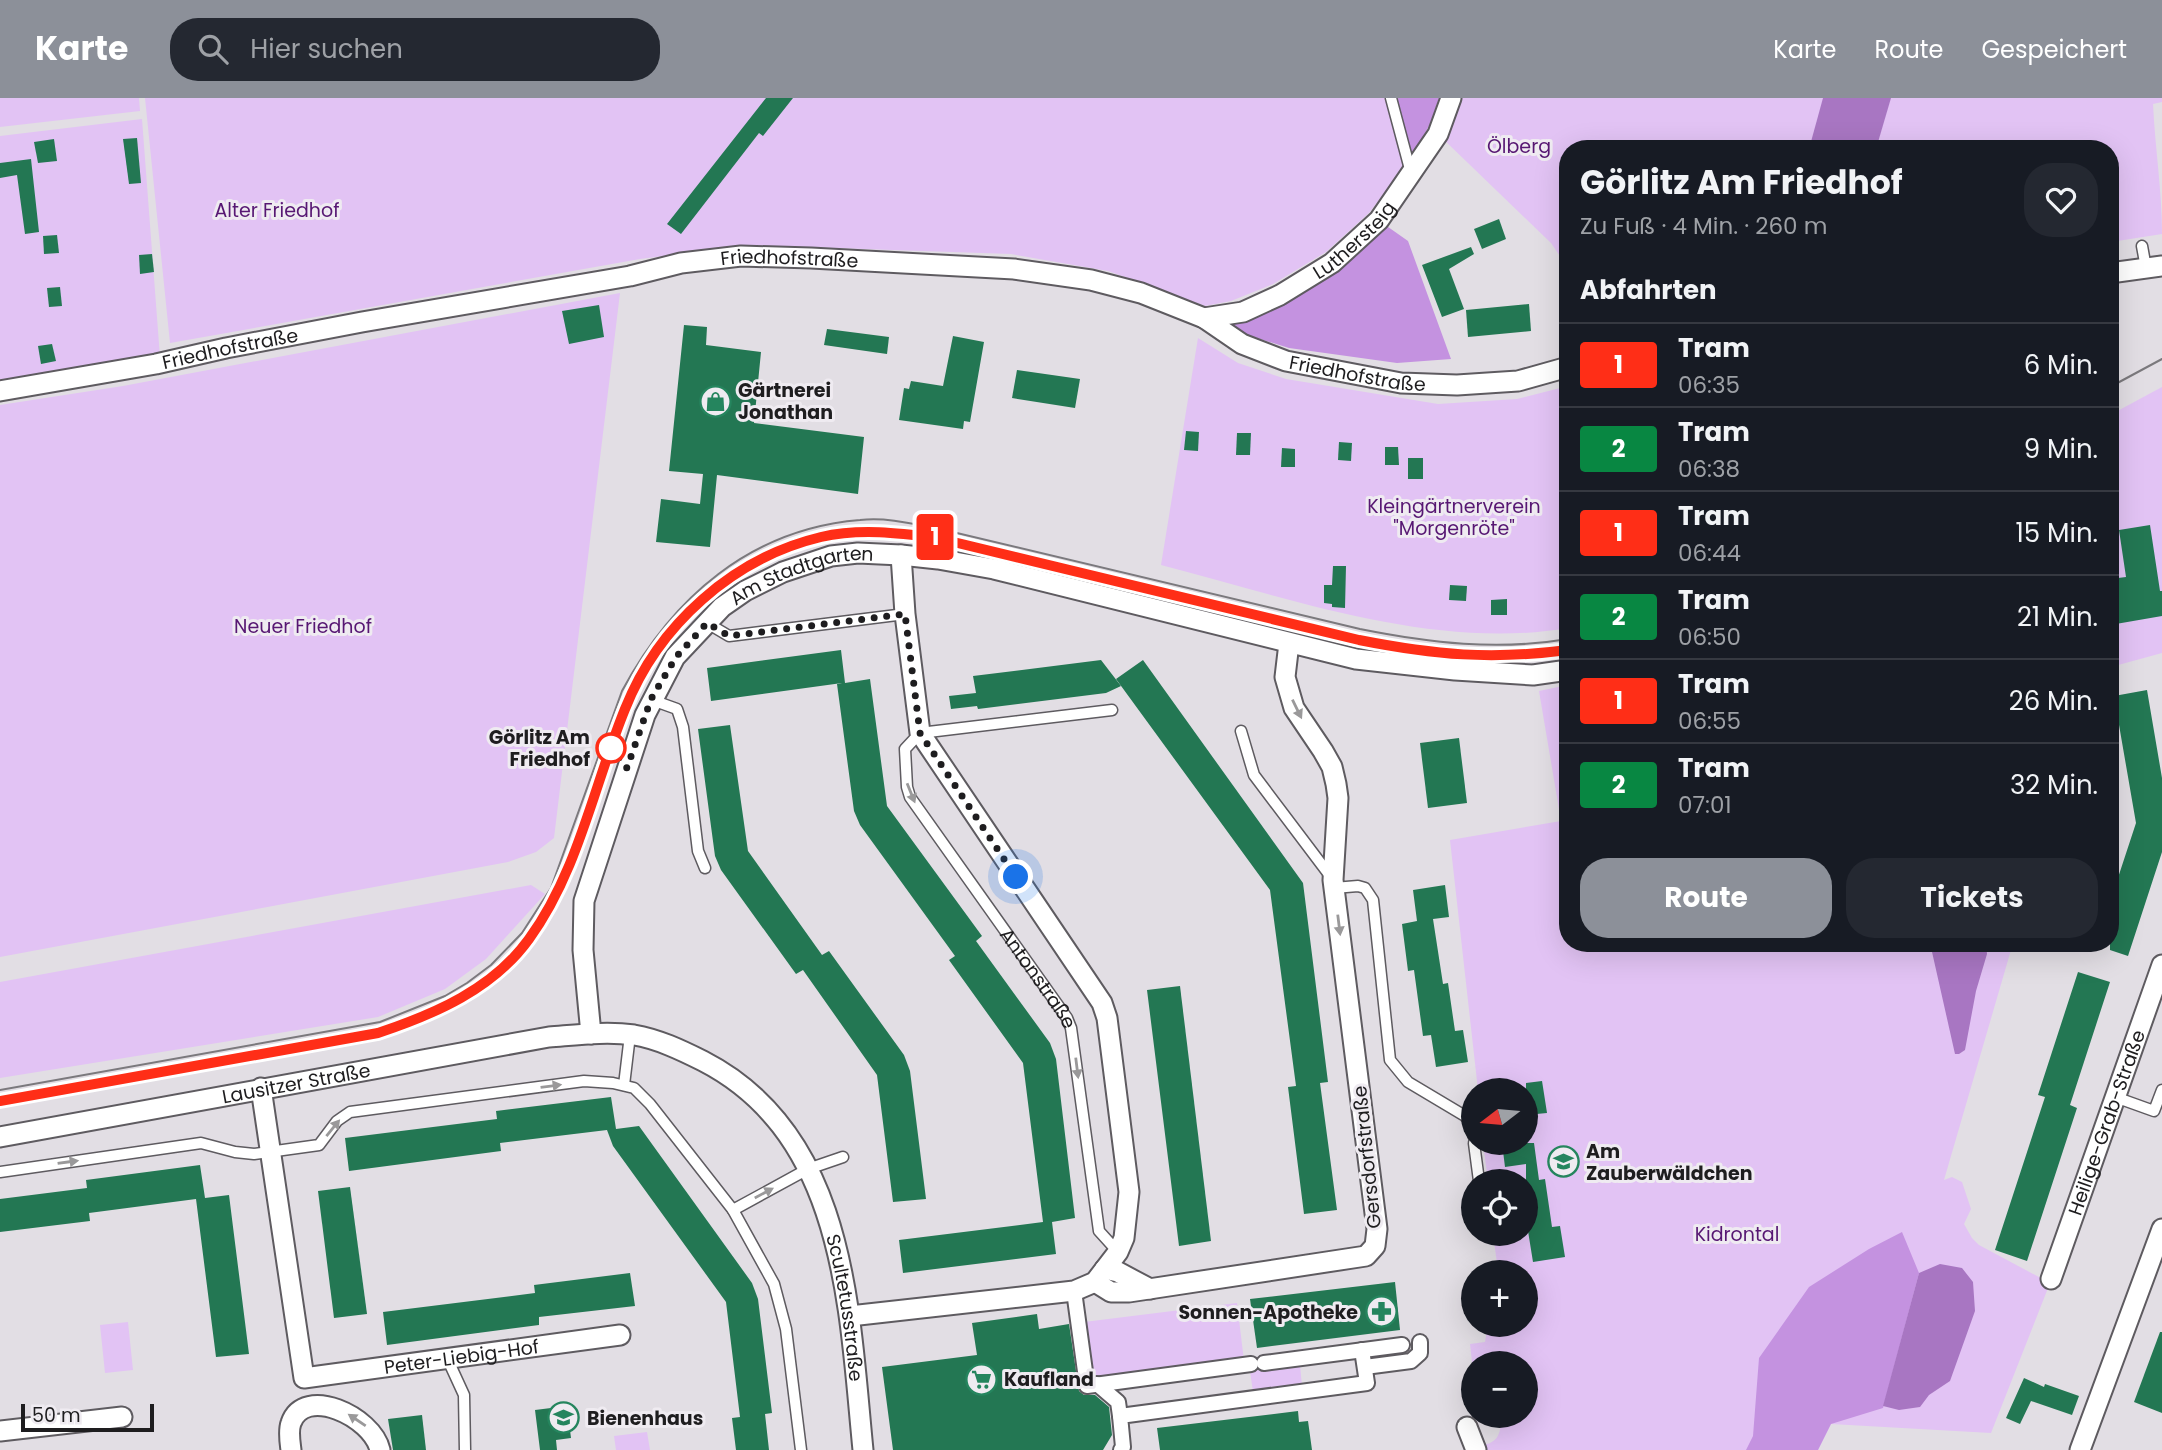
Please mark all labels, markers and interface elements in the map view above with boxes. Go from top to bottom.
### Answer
search box [170,18,660,81]
text: Karte [35,25,128,72]
icon: search [194,30,232,68]
text: Hier suchen [250,31,403,67]
text: Karte [1773,33,1836,66]
text: Route [1874,33,1943,66]
text: Gespeichert [1981,33,2127,66]
park label: Ölberg [1487,133,1551,160]
text: Görlitz Am Friedhof [1580,159,1903,206]
button: heart [2024,163,2098,237]
street label: Luthersteig [1307,196,1402,285]
park label: Alter Friedhof [215,197,339,224]
text: Zu Fuß · 4 Min. · 260 m [1580,210,1827,242]
street label: Friedhofstraße [719,243,859,274]
text: Abfahrten [1580,272,1717,308]
street label: Friedhofstraße [159,321,300,376]
text: Tram [1678,330,1750,366]
text: 6 Min. [2024,347,2098,383]
street label: Friedhofstraße [1287,348,1426,397]
text: 1 [1614,348,1623,381]
text: 06:35 [1678,369,1740,401]
place label: Gärtnerei Jonathan [738,377,833,426]
shop icon: Gärtnerei Jonathan [698,384,732,418]
text: Tram [1678,414,1750,450]
text: 9 Min. [2024,431,2098,467]
text: 2 [1612,432,1625,465]
text: 06:38 [1678,453,1740,485]
park label: Kleingärtnerverein "Morgenröte" [1367,493,1541,542]
text: Tram [1678,498,1750,534]
line badge: 1 [912,514,958,560]
text: 15 Min. [2016,515,2098,551]
text: 1 [1614,516,1623,549]
text: 1 [930,520,940,553]
text: 06:44 [1678,537,1741,569]
street label: Am Stadtgarten [724,539,874,611]
text: Tram [1678,582,1750,618]
text: 21 Min. [2017,599,2098,635]
text: 2 [1612,600,1625,633]
park label: Neuer Friedhof [234,613,372,640]
text: 06:50 [1678,621,1741,653]
text: Tram [1678,666,1750,702]
text: 26 Min. [2009,683,2098,719]
text: 1 [1614,684,1623,717]
one-way arrow [1291,699,1302,719]
text: 06:55 [1678,705,1741,737]
place label: Görlitz Am Friedhof [489,724,590,773]
marker: Görlitz Am Friedhof [596,733,626,763]
text: Tram [1678,750,1750,786]
text: 32 Min. [2010,767,2098,803]
text: 2 [1612,768,1625,801]
one-way arrow [905,783,916,804]
text: 07:01 [1678,789,1732,821]
button: Route [1580,858,1832,938]
button: Tickets [1846,858,2098,938]
your location [998,859,1033,894]
one-way arrow [1334,914,1345,936]
street label: Antonstraße [994,922,1083,1032]
street label: Heilige-Grab-Straße [2061,1026,2152,1219]
street label: Lausitzer Straße [220,1056,372,1110]
one-way arrow [1072,1057,1083,1079]
north arrow [1461,1078,1538,1155]
map controls [1461,1078,1538,1428]
one-way arrow [541,1080,563,1091]
street label: Gersdorfstraße [1346,1084,1388,1230]
one-way arrow [325,1120,340,1138]
place label: Am Zauberwäldchen [1586,1138,1752,1187]
school or university icon: Am Zauberwäldchen [1546,1145,1580,1179]
one-way arrow [57,1157,79,1168]
button: locate [1461,1169,1538,1246]
one-way arrow [755,1187,775,1199]
park label: Kidrontal [1695,1221,1779,1248]
street label: Scultetusstraße [820,1231,870,1383]
button: + [1461,1260,1538,1337]
pharmacy icon: Sonnen-Apotheke [1364,1295,1398,1329]
place label: Sonnen-Apotheke [1178,1299,1358,1326]
street label: Peter-Liebig-Hof [382,1333,541,1380]
button: − [1461,1351,1538,1428]
supermarket icon: Kaufland [964,1362,998,1396]
place label: Kaufland [1004,1366,1094,1393]
scale bar [21,1401,154,1433]
school or university icon: Bienenhaus [547,1401,581,1435]
text: 50 m [32,1402,81,1429]
place label: Bienenhaus [587,1405,703,1432]
one-way arrow [348,1413,366,1427]

